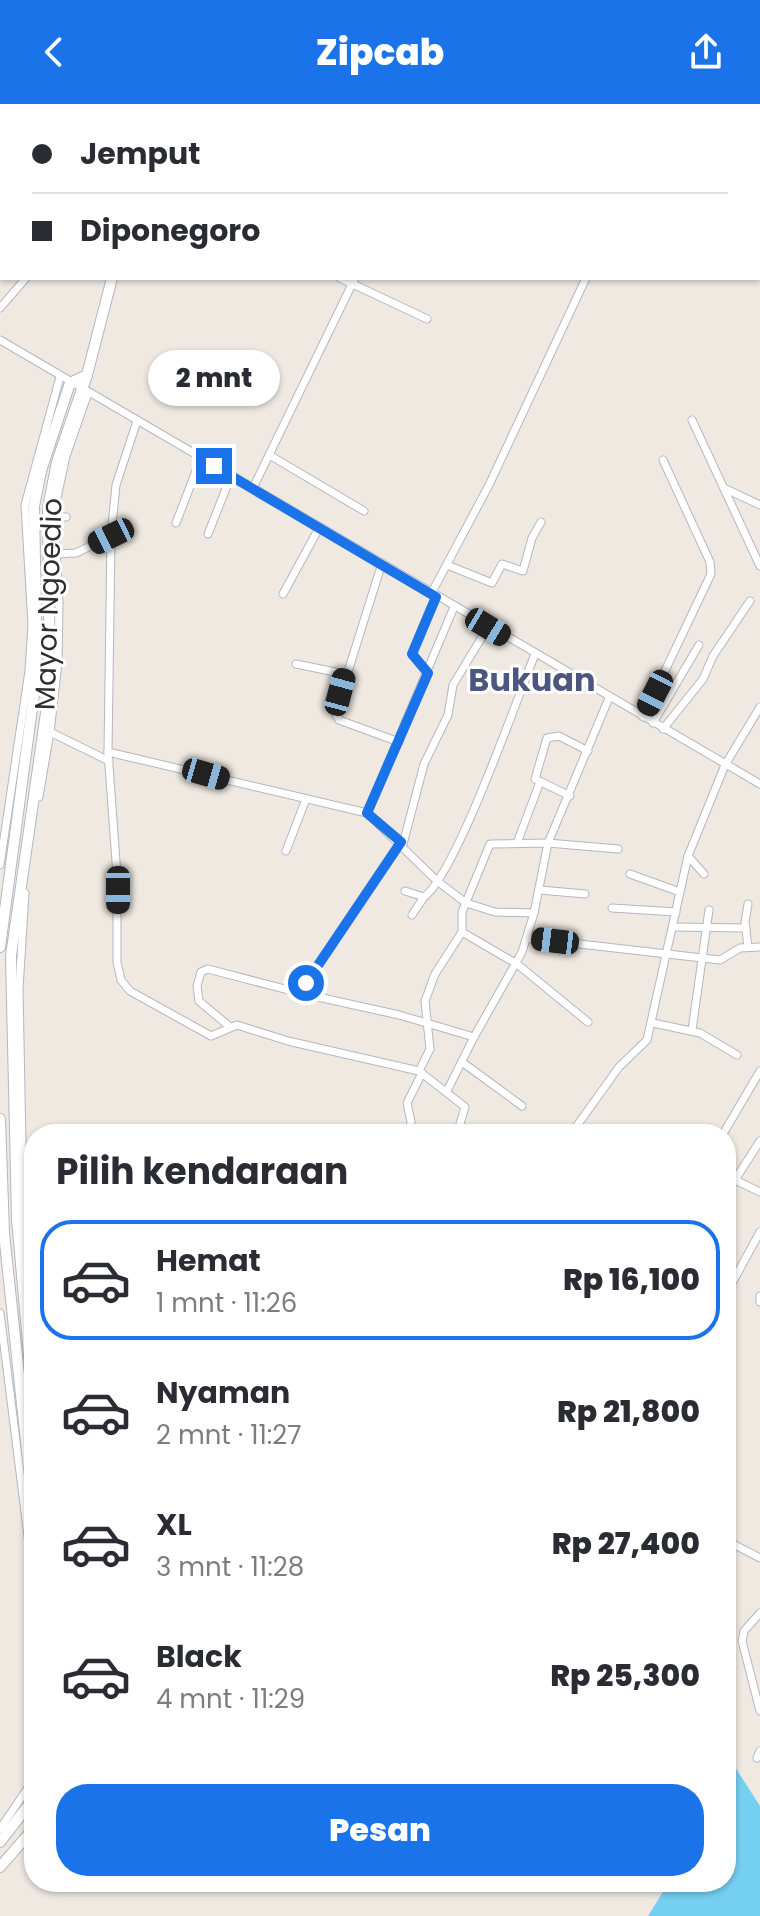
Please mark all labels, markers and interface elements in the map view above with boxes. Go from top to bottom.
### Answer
text: Zipcab [316,27,444,78]
icon: back [32,30,76,74]
icon: share [684,30,728,74]
text: Jemput [80,132,200,175]
text: Diponegoro [80,209,260,252]
callout: 2 mnt [148,350,280,406]
text: 2 mnt [176,360,252,396]
route end [196,448,232,484]
street label: Mayor Ngoedio [25,497,72,711]
car [84,515,138,557]
car [461,604,515,650]
district label: Bukuan [468,657,596,702]
car [322,666,358,718]
car [633,666,677,720]
car [180,756,232,792]
car [106,866,130,914]
car [530,926,580,956]
route start [288,965,324,1001]
text: Pilih kendaraan [56,1146,348,1197]
text: Hemat [156,1239,261,1282]
icon: car [60,1244,132,1316]
text: Rp 16,100 [563,1258,700,1301]
text: 1 mnt · 11:26 [156,1285,297,1321]
text: Nyaman [156,1371,290,1414]
icon: car [60,1376,132,1448]
text: Rp 21,800 [557,1390,700,1433]
text: 2 mnt · 11:27 [156,1417,302,1453]
text: XL [156,1503,192,1546]
icon: car [60,1508,132,1580]
text: Rp 27,400 [552,1522,700,1565]
text: 3 mnt · 11:28 [156,1549,304,1585]
text: Black [156,1635,242,1678]
icon: car [60,1640,132,1712]
text: Rp 25,300 [550,1654,700,1697]
text: 4 mnt · 11:29 [156,1681,305,1717]
button: Pesan [56,1784,704,1876]

